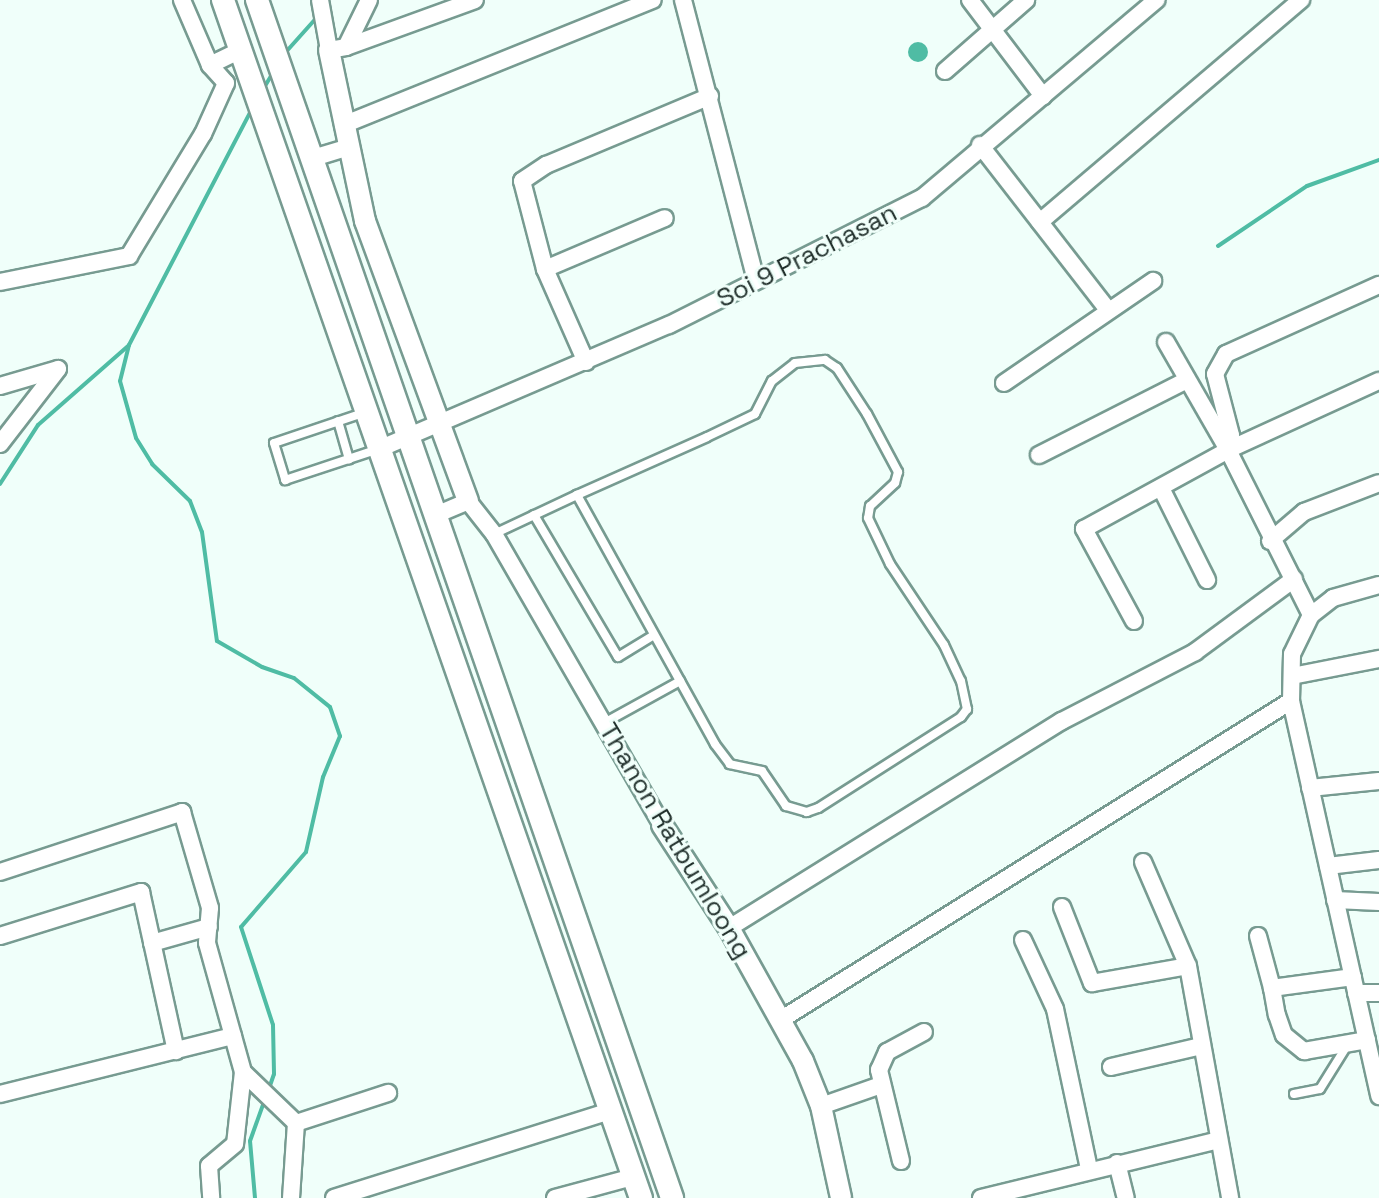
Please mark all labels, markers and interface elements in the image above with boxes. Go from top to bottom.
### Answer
street label: Soi 9 Prachasan [712,197,902,315]
street label: Thanon Ratbumloong [592,717,758,965]

